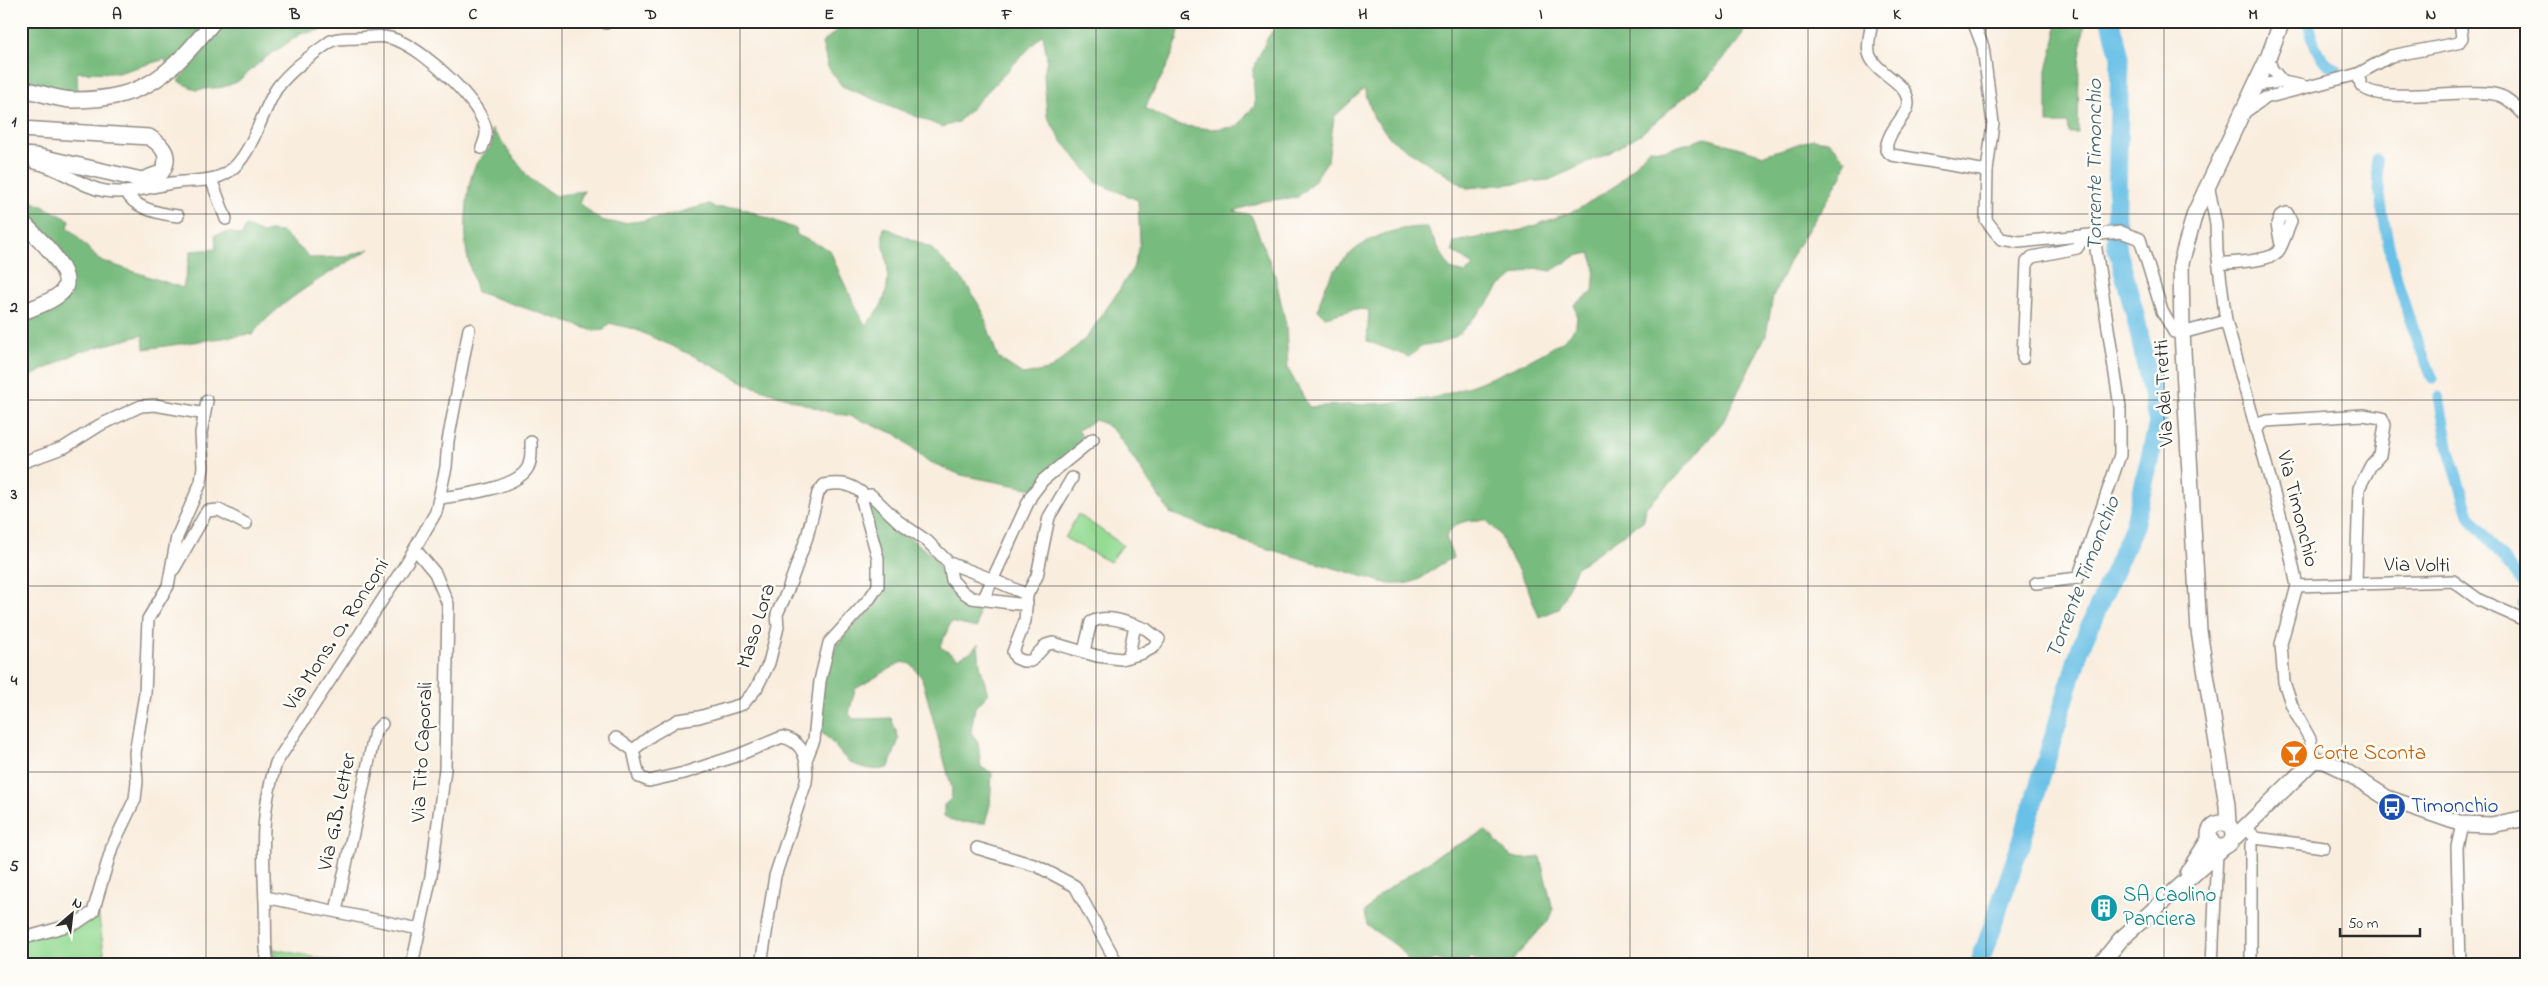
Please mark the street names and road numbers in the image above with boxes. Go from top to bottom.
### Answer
street label: Via dei Tretti [2147,339,2183,448]
street label: Via Timonchio [2268,447,2326,570]
street label: Via Volti [2383,550,2450,582]
street label: Via Mons. O. Ronconi [276,553,398,718]
street label: Maso Lora [730,580,784,672]
street label: Via Tito Caporali [404,681,442,824]
street label: Via G.B. Letter [311,750,365,875]

